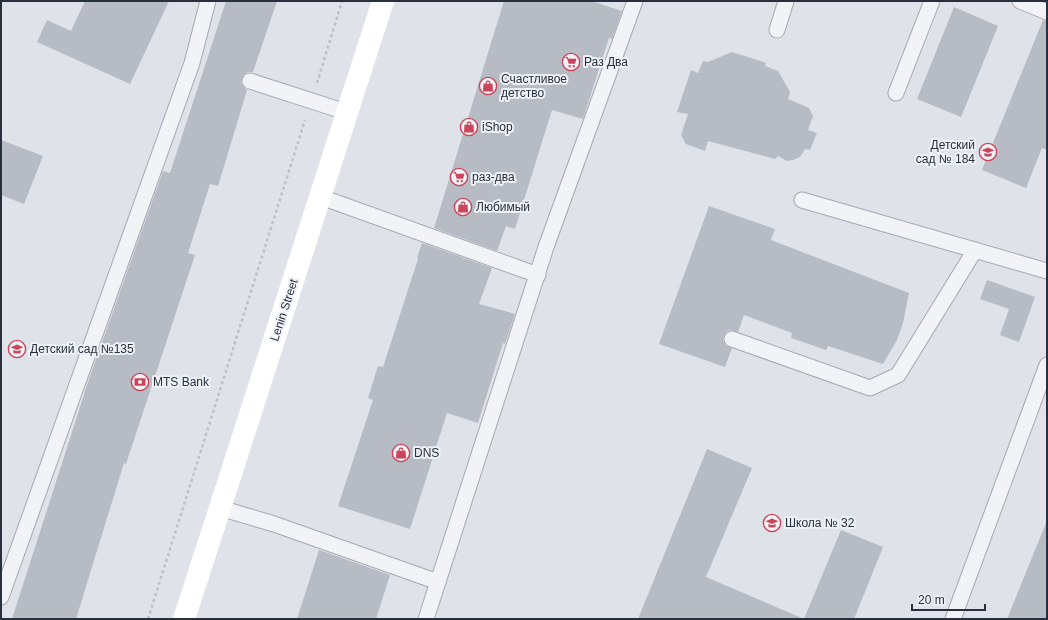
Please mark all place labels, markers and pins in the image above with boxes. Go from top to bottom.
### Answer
supermarket icon: Раз Два [561,52,581,72]
place label: Раз Два [584,55,628,69]
place label: Счастливое детство [501,72,567,100]
shop icon: Счастливое детство [478,76,498,96]
shop icon: iShop [459,117,479,137]
place label: iShop [482,120,513,134]
place label: Детский сад № 184 [916,138,975,166]
school or university icon: Детский сад № 184 [978,142,998,162]
supermarket icon: раз-два [449,167,469,187]
place label: раз-два [472,170,515,184]
shop icon: Любимый [453,197,473,217]
place label: Любимый [476,200,530,214]
school or university icon: Детский сад №135 [7,339,27,359]
place label: Детский сад №135 [30,342,134,356]
bank icon: MTS Bank [130,372,150,392]
place label: MTS Bank [153,375,210,389]
shop icon: DNS [391,443,411,463]
place label: DNS [414,446,439,460]
school or university icon: Школа № 32 [762,513,782,533]
place label: Школа № 32 [785,516,855,530]

